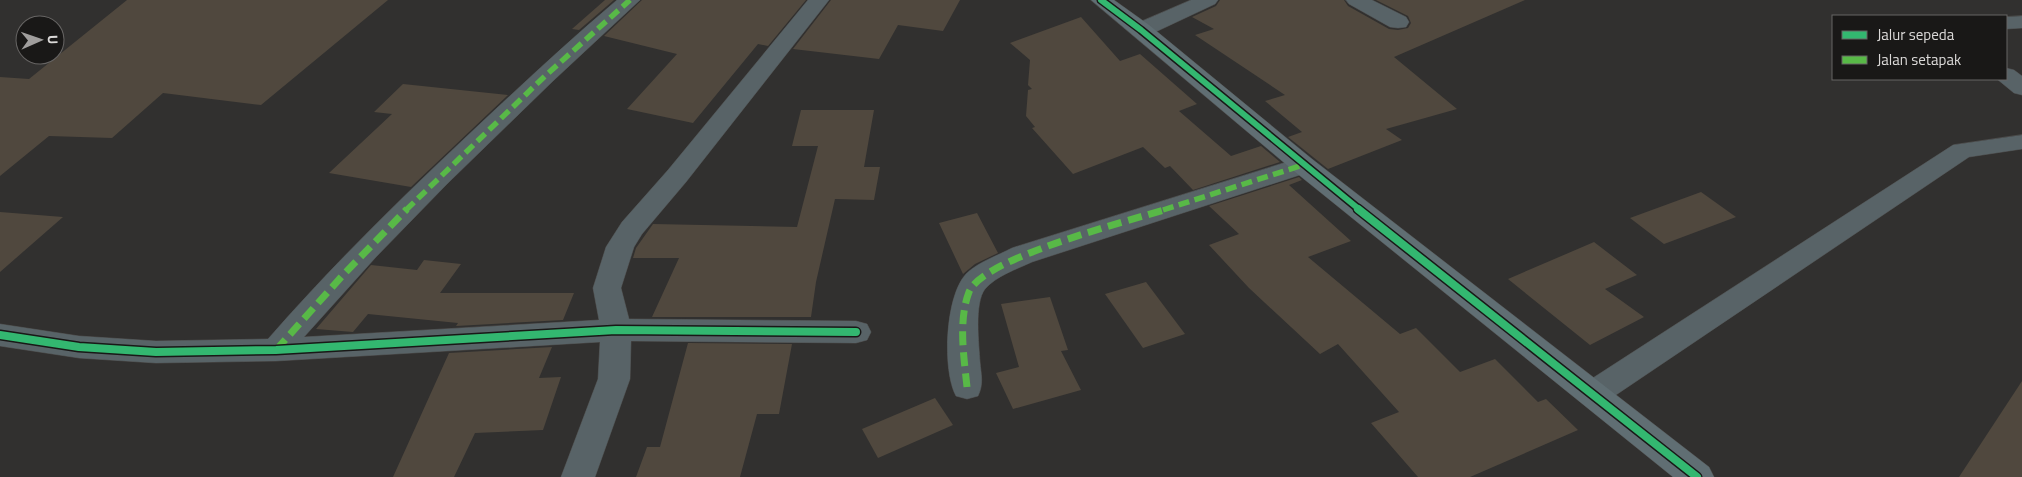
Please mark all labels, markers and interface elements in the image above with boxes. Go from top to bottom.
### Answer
north arrow [15,15,65,65]
legend [1832,15,2007,80]
text: Jalur sepeda [1877,23,1955,46]
text: U [43,35,64,44]
text: Jalan setapak [1877,48,1961,71]

